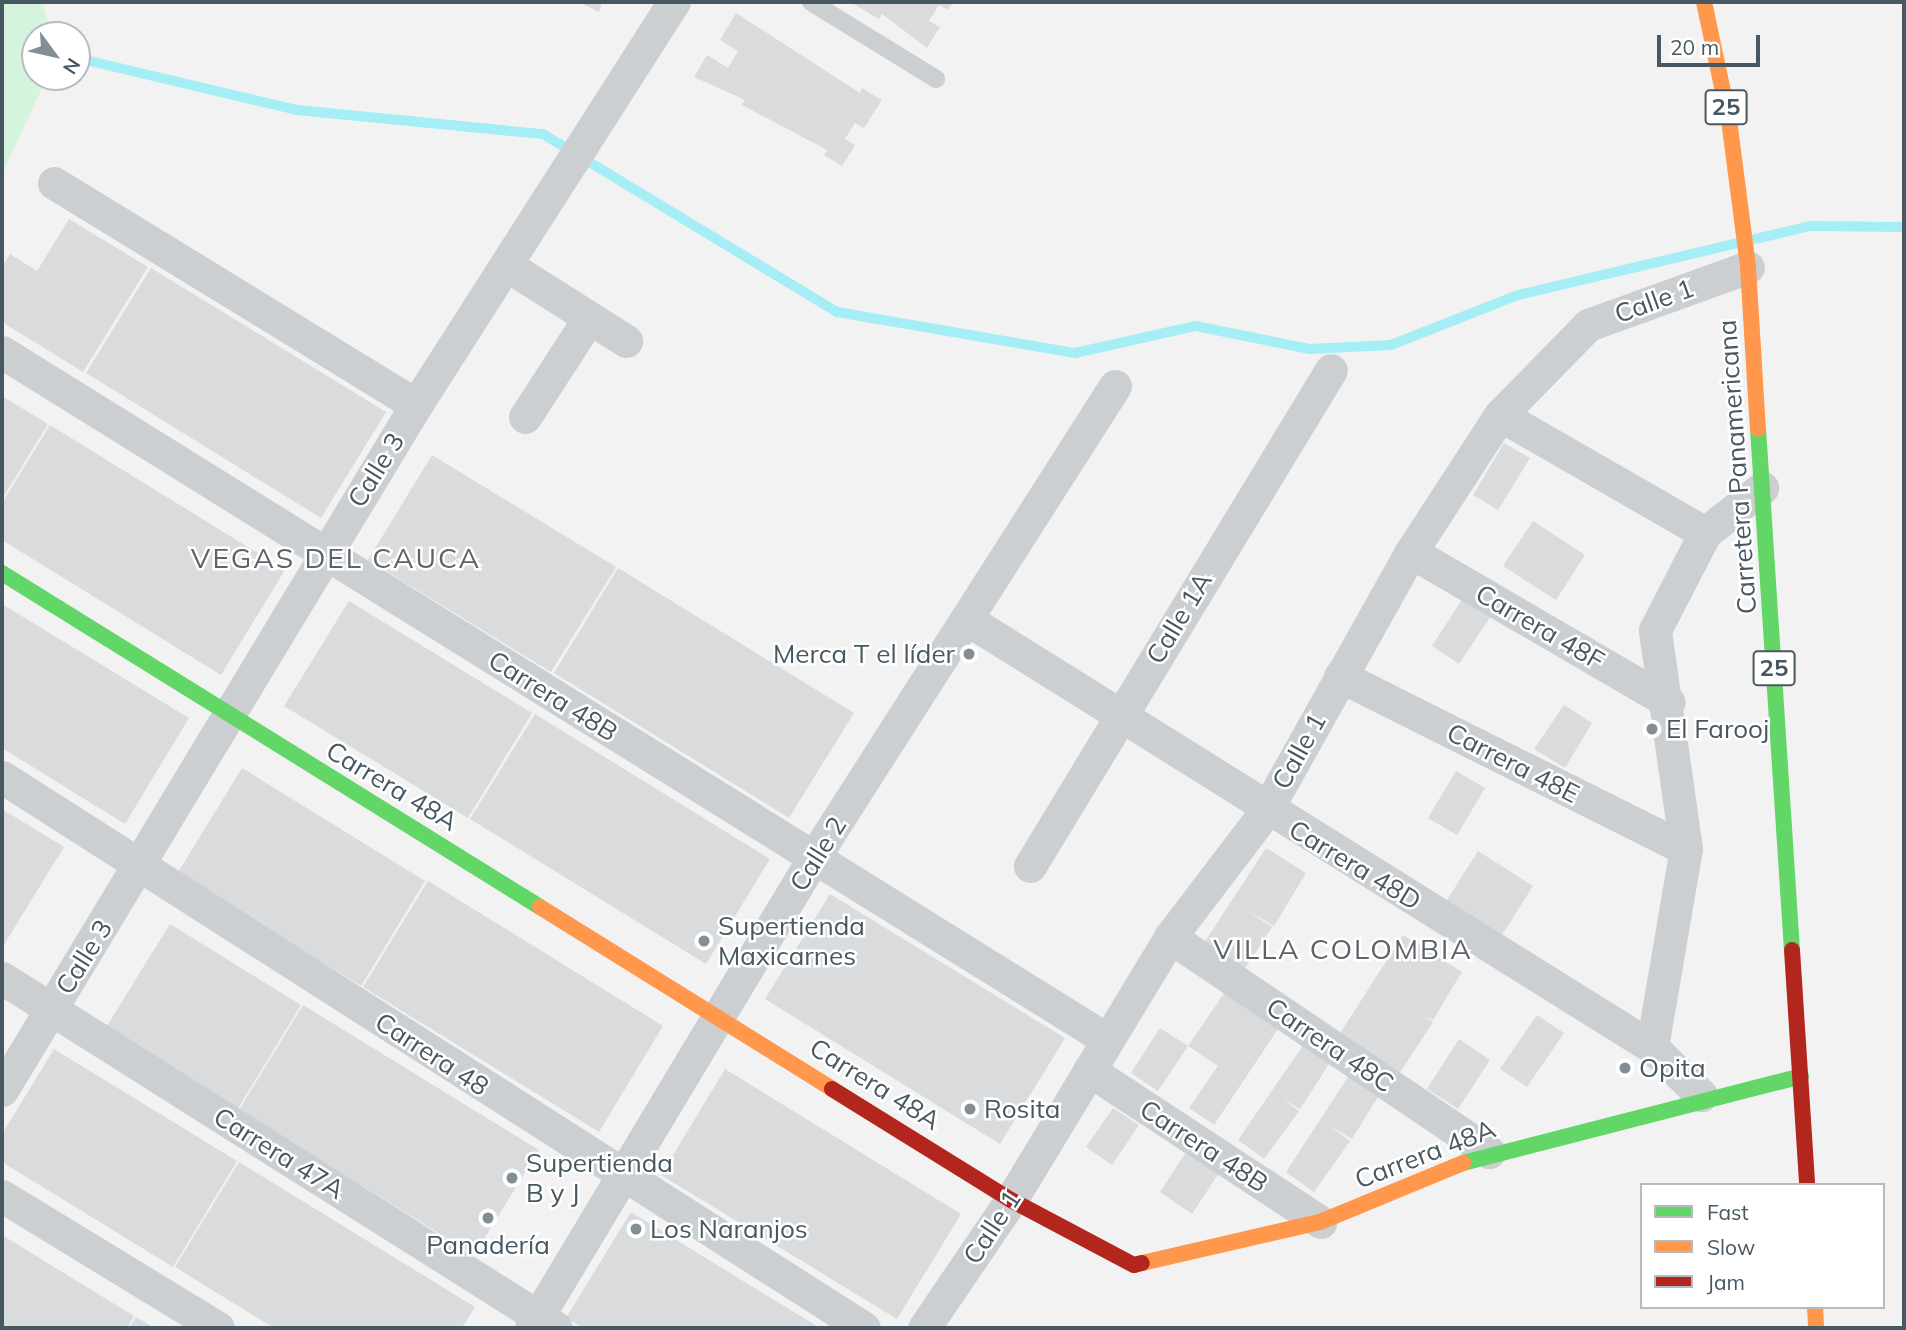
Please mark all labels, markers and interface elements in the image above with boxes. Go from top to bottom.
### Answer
north arrow [21,21,91,91]
scale bar [1661,21,1764,65]
text: 20 m [1670,34,1719,60]
text: N [58,54,86,79]
road number: 25 [1703,86,1749,128]
street label: Calle 1 [1610,272,1698,330]
street label: Carretera Panamericana [1711,319,1763,615]
street label: Calle 3 [341,427,411,513]
district label: VEGAS DEL CAUCA [193,541,479,575]
street label: Calle 1A [1140,567,1218,669]
street label: Carrera 48F [1470,578,1610,676]
place label: Merca T el líder [773,638,955,670]
street label: Carrera 48B [483,644,623,748]
marker: Merca T el líder [961,646,977,662]
road number: 25 [1751,648,1797,688]
street label: Calle 1 [1266,708,1332,794]
place label: El Farooj [1666,713,1769,745]
street label: Carrera 48E [1442,716,1584,810]
marker: El Farooj [1644,721,1660,737]
street label: Carrera 48A [321,735,463,837]
street label: Calle 2 [783,811,853,897]
street label: Carrera 48D [1283,813,1427,917]
place label: Supertienda Maxicarnes [718,910,865,972]
street label: Calle 3 [49,914,119,1000]
district label: VILLA COLOMBIA [1215,932,1471,966]
marker: Supertienda Maxicarnes [696,933,712,949]
street label: Carrera 48C [1261,991,1399,1099]
street label: Carrera 48 [370,1006,494,1102]
street label: Carrera 48A [804,1032,946,1136]
place label: Opita [1639,1052,1706,1084]
marker: Opita [1617,1060,1633,1076]
place label: Rosita [984,1093,1060,1125]
street label: Carrera 48B [1134,1093,1274,1199]
street label: Carrera 47A [208,1101,350,1205]
marker: Rosita [962,1101,978,1117]
street label: Carrera 48A [1350,1113,1500,1195]
place label: Supertienda B y J [526,1147,673,1208]
marker: Supertienda B y J [504,1170,520,1186]
legend [1640,1183,1885,1309]
street label: Calle 1 [957,1184,1027,1270]
text: Fast [1707,1199,1749,1225]
marker: Panadería [480,1210,496,1226]
place label: Los Naranjos [650,1213,808,1245]
marker: Los Naranjos [628,1221,644,1237]
place label: Panadería [426,1229,550,1261]
text: Slow [1707,1234,1755,1260]
text: Jam [1707,1269,1745,1295]

